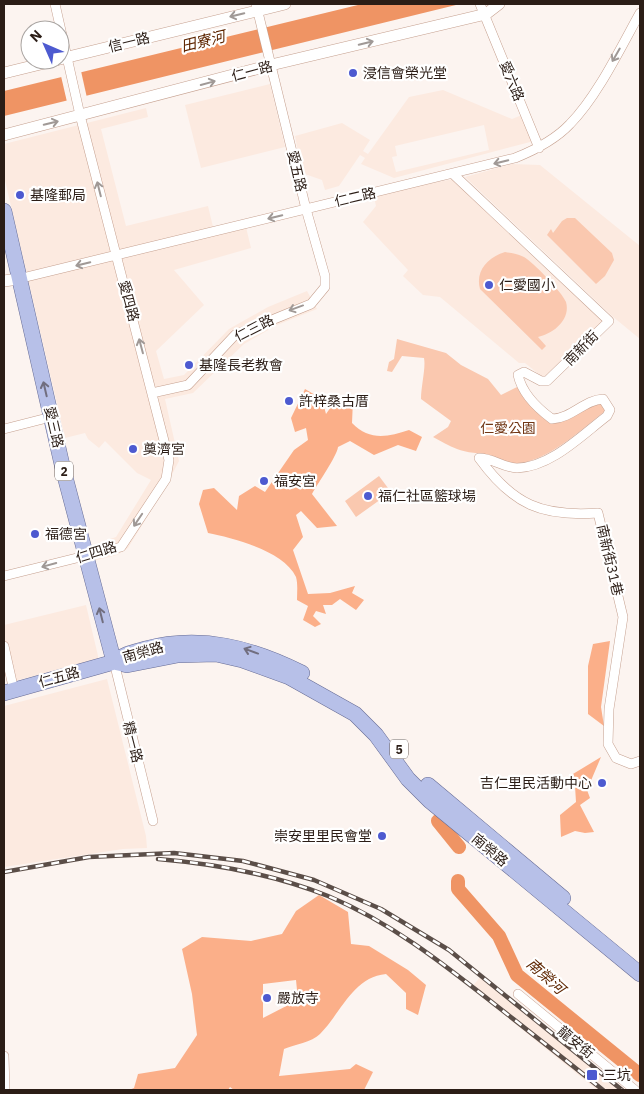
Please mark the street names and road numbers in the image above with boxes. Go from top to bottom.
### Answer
street label: 信一路 [106,28,152,56]
street label: 仁一路 [229,57,275,85]
street label: 愛六路 [496,58,528,104]
street label: 愛五路 [284,149,310,193]
street label: 仁二路 [333,184,377,210]
street label: 愛四路 [115,278,143,324]
street label: 仁三路 [231,310,277,346]
street label: 南新街 [560,327,602,369]
street label: 愛三路 [41,405,67,449]
road number: 2 [55,462,73,481]
street label: 南新街31巷 [593,523,627,597]
street label: 仁四路 [73,537,119,567]
street label: 南榮路 [120,638,166,666]
street label: 仁五路 [36,663,82,691]
street label: 精一路 [119,719,147,765]
road number: 5 [390,740,408,759]
street label: 南榮路 [468,830,512,870]
street label: 龍安街 [554,1022,598,1062]

